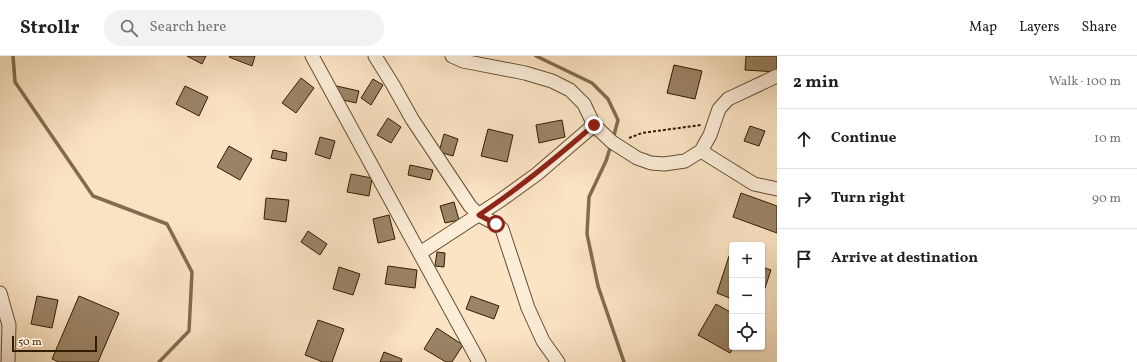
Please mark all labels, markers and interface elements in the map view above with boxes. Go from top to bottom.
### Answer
search box [104,10,384,46]
text: Strollr [20,15,80,41]
icon: search [118,17,140,39]
text: Search here [150,17,226,38]
text: Map [969,18,997,37]
text: Layers [1019,18,1059,37]
text: Share [1081,18,1117,37]
text: 2 min [793,71,839,94]
text: Walk · 100 m [1049,73,1121,91]
route end [585,116,603,134]
icon: ahead [793,128,815,150]
text: Continue [831,128,896,149]
text: 10 m [1094,130,1121,148]
icon: right [793,188,815,210]
text: Turn right [831,188,905,209]
text: 90 m [1092,190,1121,208]
route start [487,215,505,233]
map controls [729,242,765,350]
button: + [729,242,765,278]
icon: arrive [793,248,815,270]
text: Arrive at destination [831,248,978,269]
button: − [729,278,765,314]
button: locate [729,314,765,350]
scale bar [12,334,97,353]
text: 50 m [18,335,42,350]

